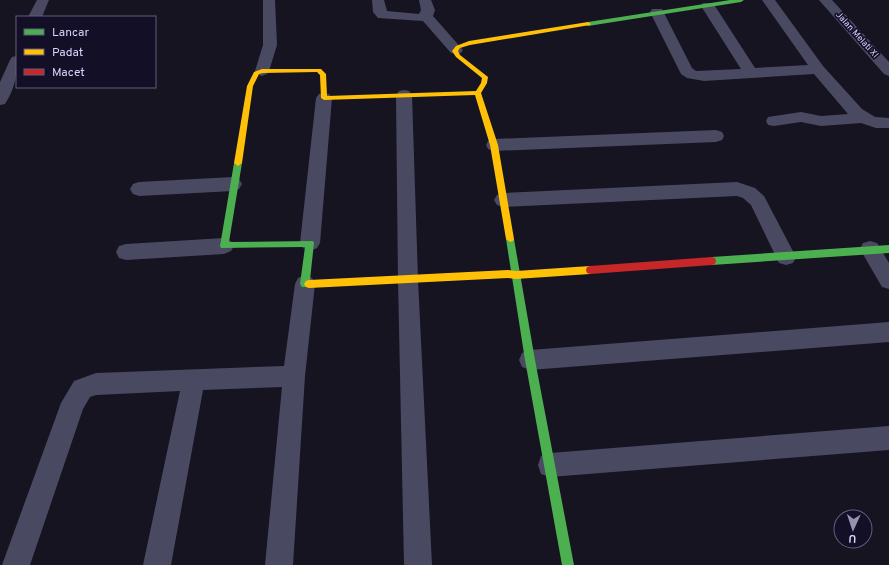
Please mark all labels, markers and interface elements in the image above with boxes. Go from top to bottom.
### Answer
street label: Jalan Melati XI [833,10,881,60]
legend [16,16,156,88]
text: Lancar [52,25,89,41]
text: Padat [52,45,83,61]
text: Macet [52,65,85,81]
north arrow [833,509,873,549]
text: U [848,531,857,545]

